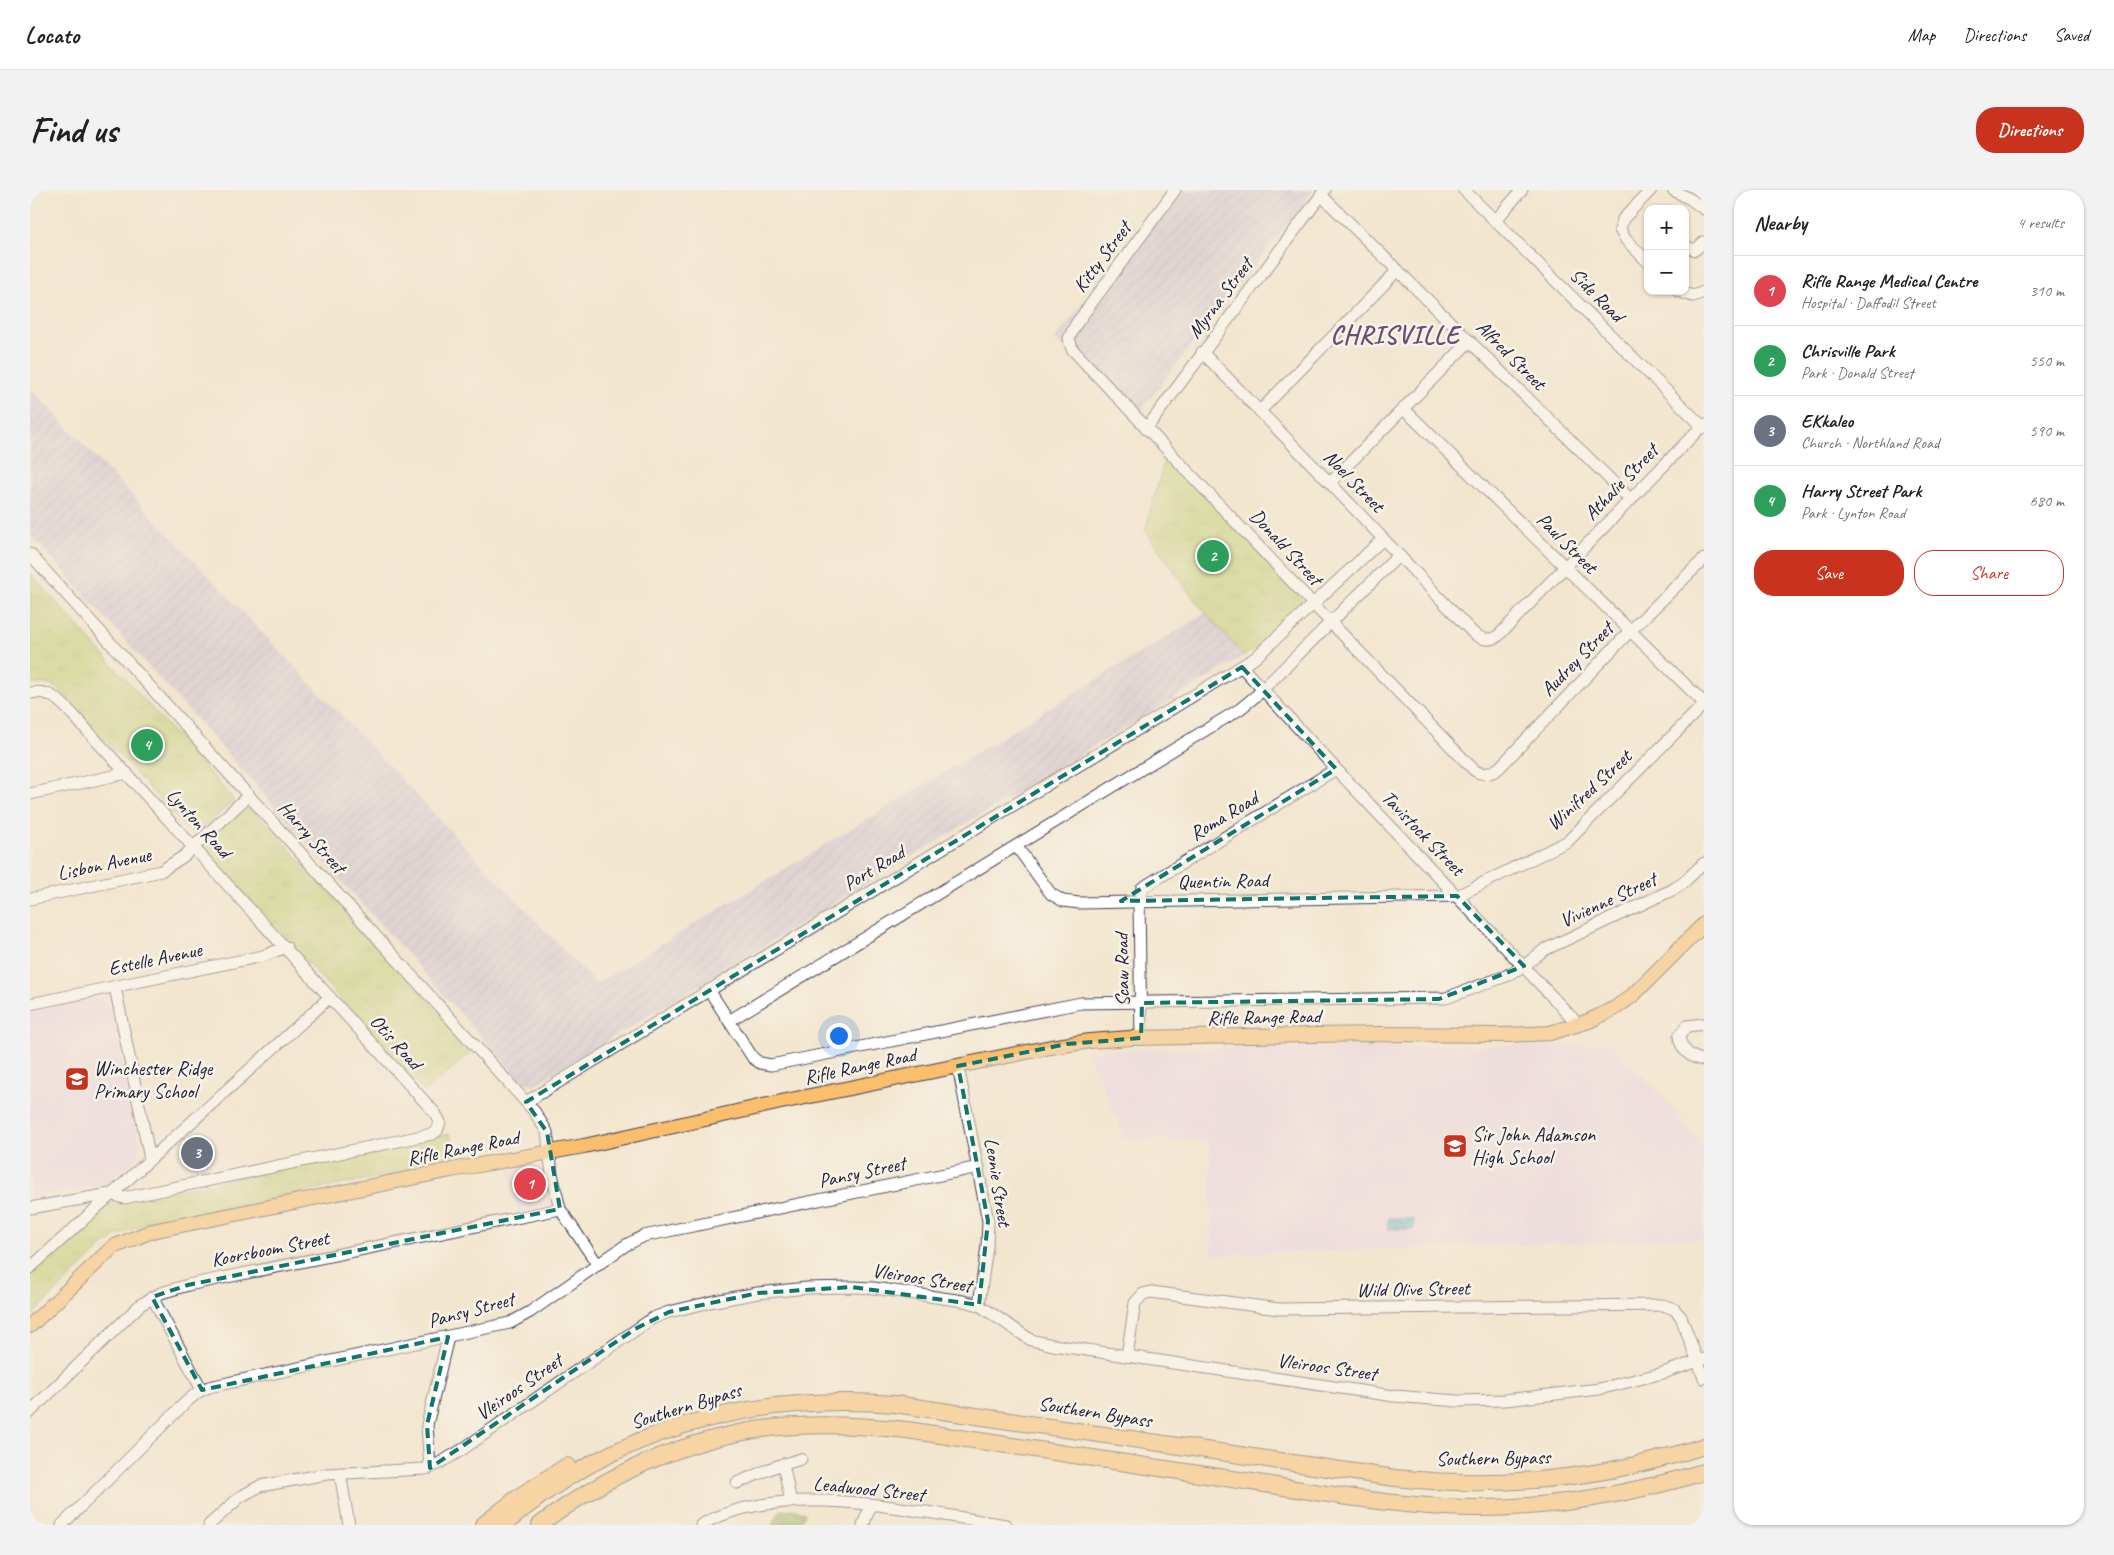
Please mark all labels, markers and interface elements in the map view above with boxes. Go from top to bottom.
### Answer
text: Locato [25,20,79,50]
text: Map [1908,24,1935,46]
text: Directions [1963,24,2026,46]
text: Saved [2054,24,2089,46]
button: Directions [1976,107,2084,153]
text: Find us [30,108,117,153]
map controls [1644,205,1689,295]
button: + [1644,205,1689,250]
text: Nearby [1754,210,1807,236]
text: 4 results [2017,213,2064,233]
street label: Kitty Street [1067,214,1139,297]
street label: Myrna Street [1182,250,1260,343]
button: − [1644,250,1689,295]
street label: Side Road [1565,263,1632,330]
text: Rifle Range Medical Centre [1801,269,1977,293]
text: 1 [1766,281,1774,301]
text: 310 m [2030,281,2064,301]
text: Hospital · Daffodil Street [1801,293,1936,313]
street label: Alfred Street [1471,315,1553,397]
district label: CHRISVILLE [1330,319,1462,351]
text: Chrisville Park [1801,339,1895,363]
text: 2 [1766,351,1774,371]
text: 550 m [2030,351,2064,371]
text: Park · Donald Street [1801,363,1914,383]
text: EKkaleo [1801,409,1853,433]
text: 3 [1766,421,1774,441]
text: 590 m [2030,421,2064,441]
text: Church · Northland Road [1801,433,1939,453]
street label: Athalie Street [1578,436,1666,525]
street label: Noel Street [1318,445,1391,519]
text: Harry Street Park [1801,479,1921,503]
text: 4 [1766,491,1774,511]
text: 680 m [2030,491,2064,511]
text: Park · Lynton Road [1801,503,1905,523]
street label: Donald Street [1244,504,1330,593]
street label: Paul Street [1531,507,1604,580]
pin: 2 [1197,537,1229,575]
button: Save [1754,550,1904,596]
button: Share [1914,550,2064,596]
street label: Audrey Street [1535,614,1621,702]
pin: 4 [131,726,163,764]
street label: Winifred Street [1541,743,1638,836]
street label: Lynton Road [161,783,239,865]
street label: Roma Road [1185,784,1265,846]
street label: Tavistock Street [1376,785,1471,883]
street label: Harry Street [273,795,353,881]
street label: Port Road [839,838,912,896]
street label: Lisbon Avenue [55,842,154,886]
street label: Vivienne Street [1556,865,1663,933]
street label: Quentin Road [1177,868,1272,894]
street label: Scaw Road [1109,930,1135,1007]
street label: Estelle Avenue [106,937,205,981]
street label: Rifle Range Road [1207,1003,1324,1030]
street label: Otis Road [365,1009,430,1077]
your location [826,1023,852,1049]
street label: Rifle Range Road [802,1041,921,1090]
place label: Winchester Ridge Primary School [94,1056,214,1104]
school or university icon: Winchester Ridge Primary School [64,1066,90,1092]
place label: Sir John Adamson High School [1472,1122,1596,1170]
street label: Rifle Range Road [405,1124,524,1171]
school or university icon: Sir John Adamson High School [1442,1133,1468,1159]
pin: 3 [181,1134,213,1172]
street label: Leonie Street [979,1136,1018,1230]
street label: Pansy Street [816,1150,911,1193]
pin: 1 [514,1165,546,1203]
street label: Koorsboom Street [209,1225,333,1273]
street label: Vleiroos Street [871,1258,977,1299]
street label: Wild Olive Street [1356,1275,1472,1302]
street label: Pansy Street [425,1286,520,1333]
street label: Vleiroos Street [471,1346,570,1426]
street label: Vleiroos Street [1276,1348,1382,1387]
street label: Southern Bypass [628,1377,746,1435]
street label: Southern Bypass [1037,1391,1156,1434]
street label: Southern Bypass [1436,1444,1553,1471]
street label: Leadwood Street [812,1471,929,1508]

